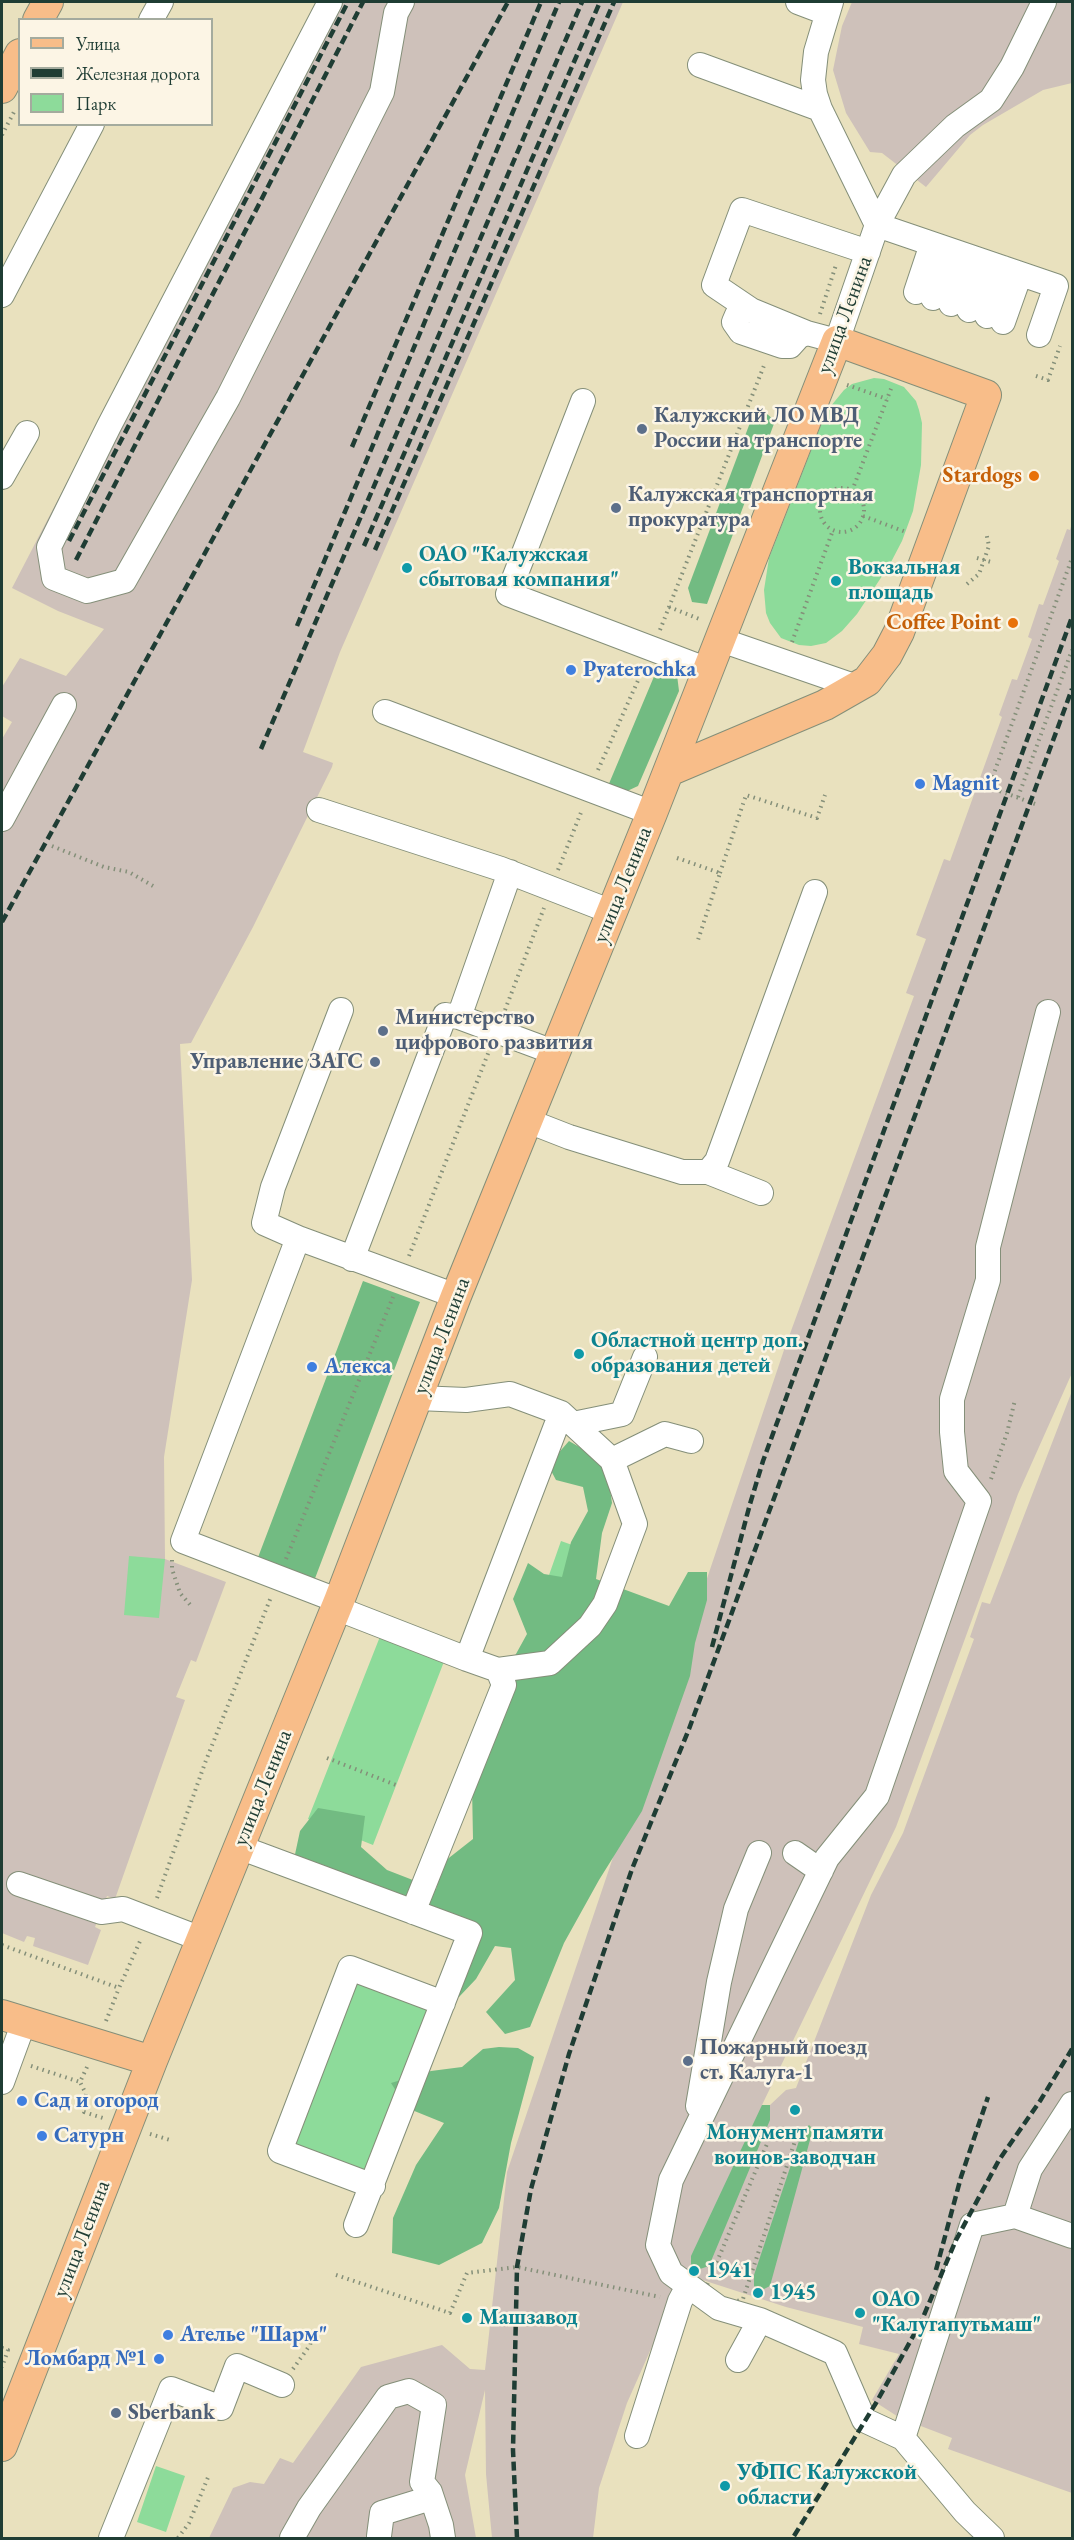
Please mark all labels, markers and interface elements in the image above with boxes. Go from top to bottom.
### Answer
legend [18,18,213,126]
text: Улица [76,32,120,55]
text: Железная дорога [76,62,200,85]
text: Парк [76,92,116,115]
street label: улица Ленина [812,253,878,377]
place label: Калужский ЛО МВД России на транспорте [654,403,862,454]
marker: Калужский ЛО МВД России на транспорте [635,422,649,436]
place label: Stardogs [943,463,1022,489]
marker: Stardogs [1027,469,1041,483]
place label: Калужская транспортная прокуратура [628,482,874,534]
marker: Калужская транспортная прокуратура [609,501,623,515]
place label: ОАО "Калужская сбытовая компания" [419,542,619,594]
place label: Вокзальная площадь [848,555,960,606]
marker: ОАО "Калужская сбытовая компания" [400,561,414,575]
marker: Вокзальная площадь [829,574,843,588]
place label: Coffee Point [886,610,1001,636]
marker: Coffee Point [1006,616,1020,630]
place label: Pyaterochka [583,657,696,683]
marker: Pyaterochka [564,663,578,677]
place label: Magnit [932,771,1000,797]
marker: Magnit [913,777,927,791]
street label: улица Ленина [588,823,658,947]
place label: Министерство цифрового развития [395,1005,593,1056]
marker: Министерство цифрового развития [376,1024,390,1038]
place label: Управление ЗАГС [190,1049,363,1075]
marker: Управление ЗАГС [368,1055,382,1069]
street label: улица Ленина [408,1274,476,1398]
place label: Областной центр доп. образования детей [591,1328,803,1380]
marker: Областной центр доп. образования детей [572,1347,586,1361]
place label: Алекса [324,1354,391,1380]
marker: Алекса [305,1360,319,1374]
street label: улица Ленина [228,1726,298,1850]
place label: Пожарный поезд ст. Калуга-1 [700,2035,867,2086]
marker: Пожарный поезд ст. Калуга-1 [681,2054,695,2068]
place label: Сад и огород [34,2088,159,2114]
marker: Сад и огород [15,2094,29,2108]
marker: Монумент памяти воинов-заводчан [788,2103,802,2117]
place label: Монумент памяти воинов-заводчан [706,2120,884,2172]
place label: Сатурн [54,2123,124,2149]
marker: Сатурн [35,2129,49,2143]
street label: улица Ленина [48,2177,116,2301]
place label: 1941 [706,2258,753,2284]
marker: 1941 [687,2264,701,2278]
place label: 1945 [770,2280,817,2306]
marker: 1945 [751,2286,765,2300]
place label: ОАО "Калугапутьмаш" [872,2287,1041,2338]
place label: Машзавод [479,2305,578,2331]
marker: ОАО "Калугапутьмаш" [853,2306,867,2320]
marker: Машзавод [460,2311,474,2325]
place label: Ателье "Шарм" [180,2322,328,2348]
marker: Ателье "Шарм" [161,2328,175,2342]
place label: Ломбард №1 [24,2346,147,2372]
marker: Ломбард №1 [152,2352,166,2366]
place label: Sberbank [128,2400,215,2426]
marker: Sberbank [109,2406,123,2420]
place label: УФПС Калужской области [737,2460,917,2512]
marker: УФПС Калужской области [718,2479,732,2493]

